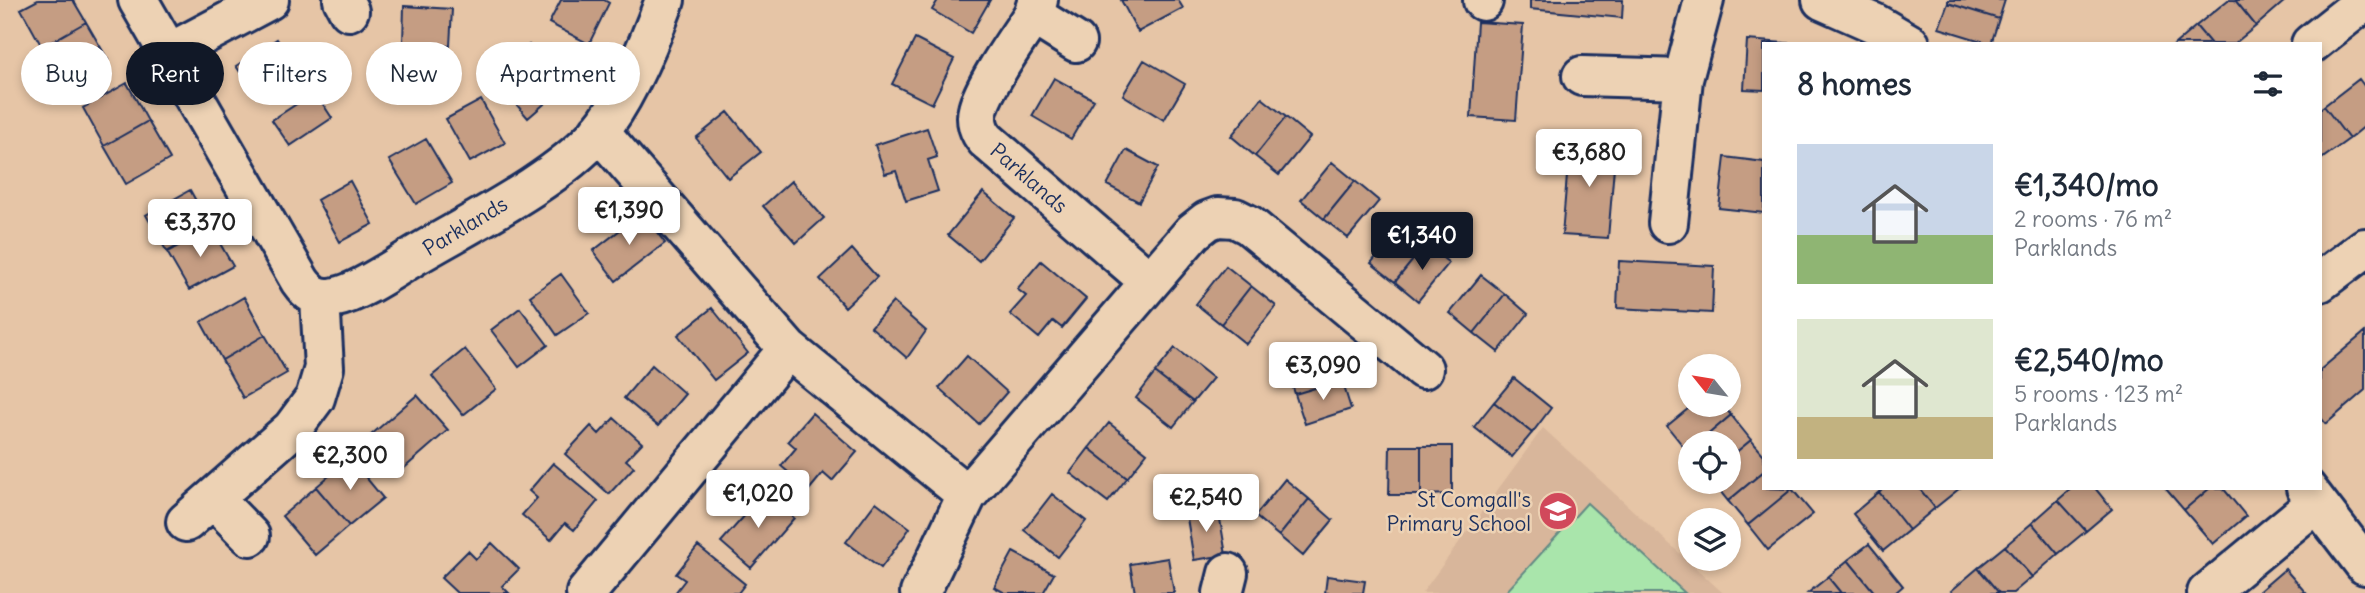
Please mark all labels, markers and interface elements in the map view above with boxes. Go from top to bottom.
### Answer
chip: Buy [21,42,112,105]
chip: Rent [126,42,224,105]
chip: Filters [238,42,352,105]
chip: New [366,42,462,105]
chip: Apartment [476,42,640,105]
text: 8 homes [1797,65,1912,103]
icon: filters [2249,65,2287,103]
pin: €3,680 [1532,130,1646,189]
street label: Parklands [985,137,1073,219]
text: €3,680 [1552,137,1626,166]
text: €1,340/mo [2014,166,2159,204]
icon: home [1853,172,1937,256]
pin: €1,390 [572,188,686,247]
street label: Parklands [418,190,512,262]
text: €1,390 [594,195,664,224]
pin: €3,370 [143,200,257,259]
text: 2 rooms · 76 m² [2014,204,2172,233]
text: €3,370 [164,207,236,236]
pin: €1,340 [1365,212,1479,272]
text: €1,340 [1387,220,1457,249]
text: Parklands [2014,233,2117,262]
text: €2,540/mo [2014,341,2164,379]
pin: €3,090 [1266,342,1380,402]
icon: home [1853,347,1937,431]
text: €3,090 [1285,350,1361,379]
north arrow [1678,354,1741,416]
map controls [1678,354,1741,571]
text: 5 rooms · 123 m² [2014,379,2183,408]
text: Parklands [2014,408,2117,437]
button: locate [1678,431,1741,494]
pin: €2,300 [293,433,407,492]
text: €2,300 [312,440,388,469]
pin: €1,020 [701,470,815,530]
pin: €2,540 [1149,475,1263,534]
text: €1,020 [722,478,794,507]
text: €2,540 [1169,482,1243,511]
place label: St Comgall's Primary School [1386,486,1531,537]
school or university icon: St Comgall's Primary School [1537,490,1579,532]
button: layers [1678,508,1741,571]

